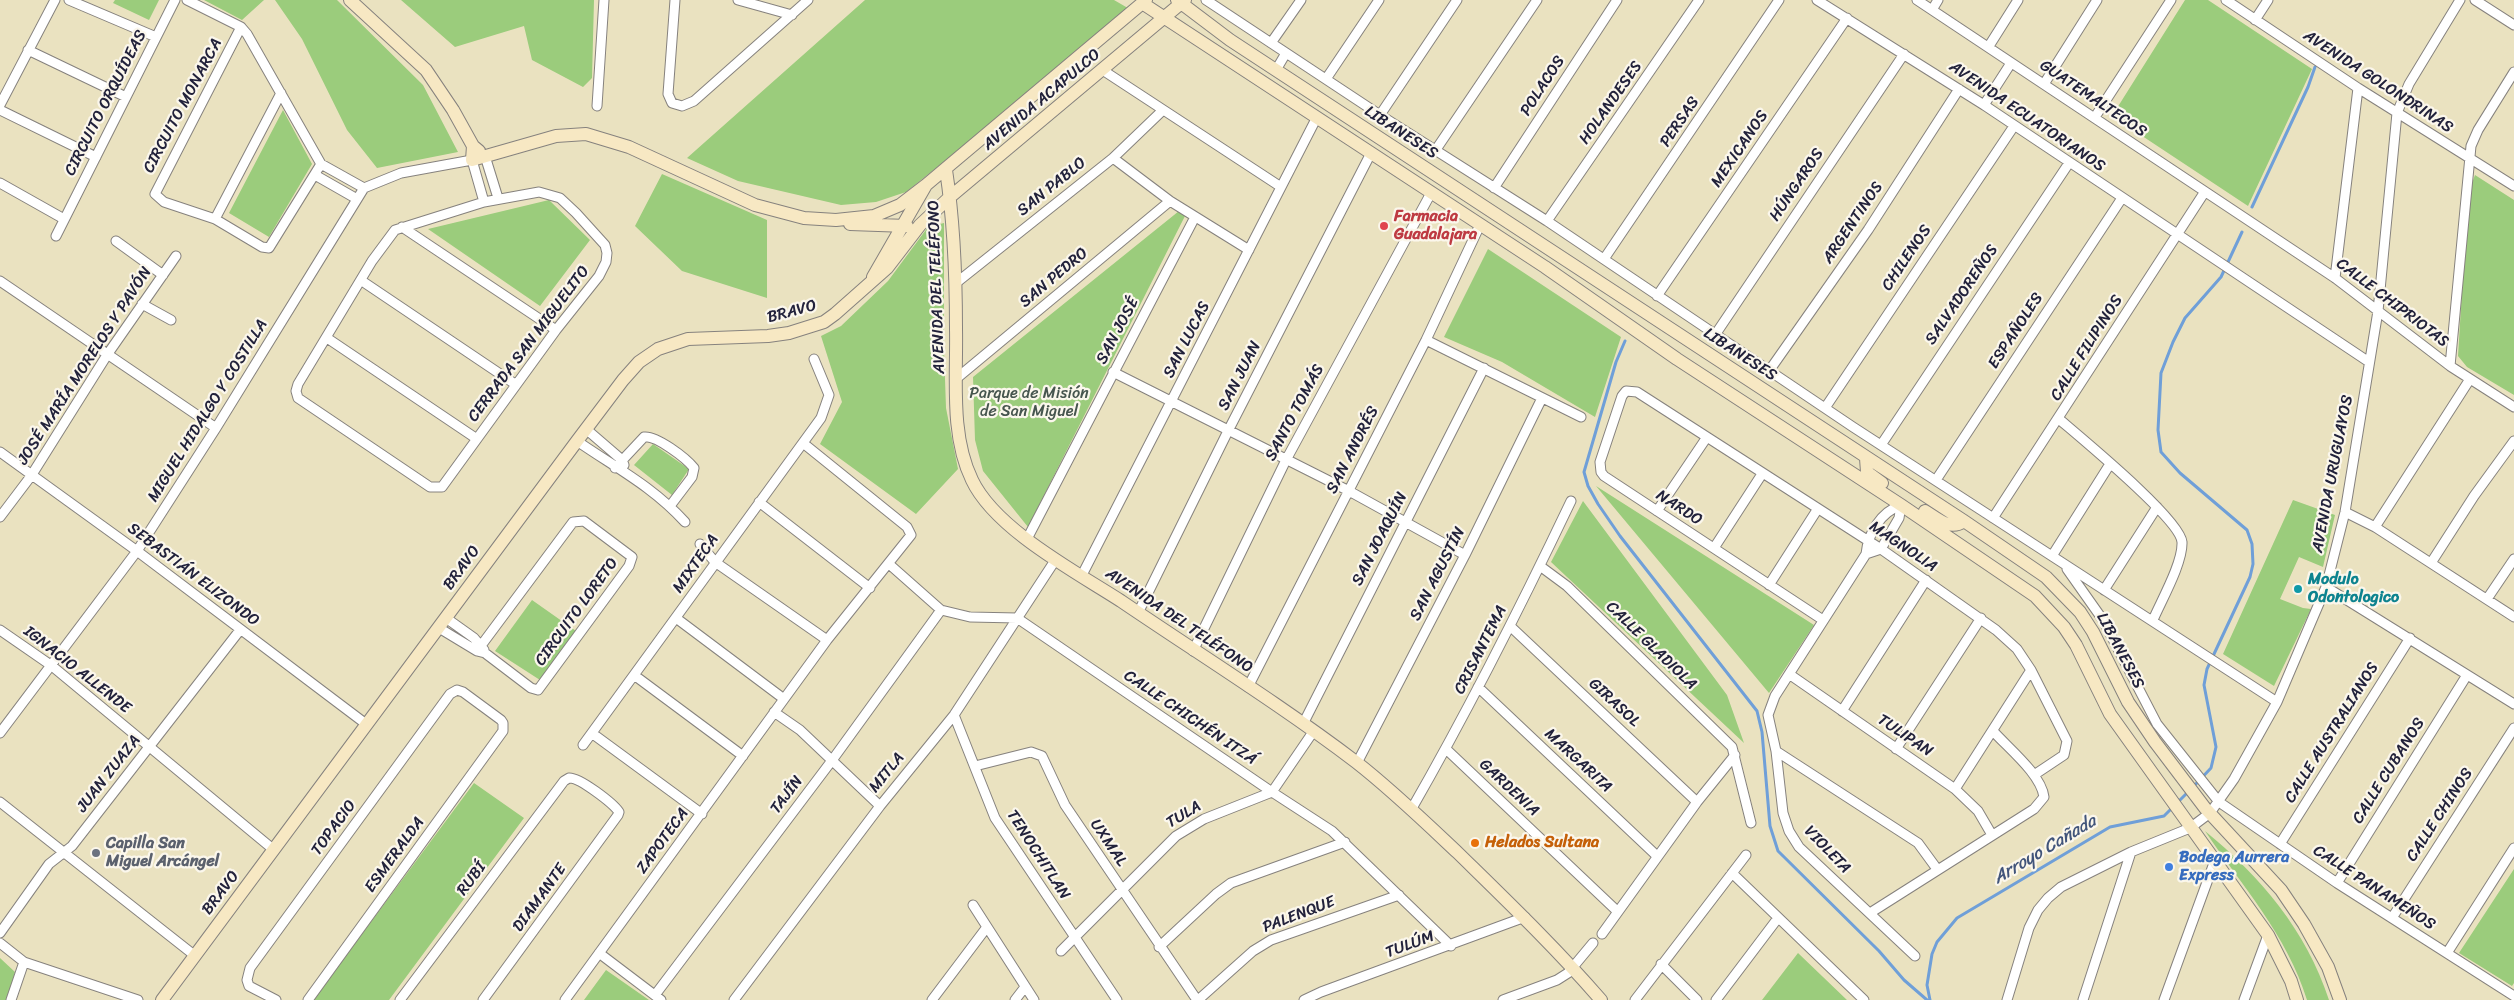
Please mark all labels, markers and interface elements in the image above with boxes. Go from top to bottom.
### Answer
street label: AVENIDA GOLONDRINAS [2300,26,2456,138]
street label: CIRCUITO ORQUÍDEAS [61,27,151,179]
street label: CIRCUITO MONARCA [139,36,227,176]
street label: AVENIDA ACAPULCO [979,45,1105,155]
street label: POLACOS [1516,52,1570,120]
street label: GUATEMALTECOS [2036,56,2150,142]
street label: HOLANDESES [1575,58,1647,148]
street label: AVENIDA ECUATORIANOS [1945,58,2109,176]
street label: PERSAS [1656,93,1704,151]
street label: LIBANESES [1361,102,1441,164]
street label: MEXICANOS [1707,107,1773,191]
street label: HÚNGAROS [1766,145,1828,225]
street label: SAN PABLO [1014,154,1090,220]
street label: ARGENTINOS [1819,179,1887,267]
street label: AVENIDA DEL TELÉFONO [924,200,950,374]
place label: Farmacia Guadalajara [1394,207,1477,245]
marker: Farmacia Guadalajara [1378,220,1390,232]
street label: CHILENOS [1878,221,1936,295]
street label: SALVADOREÑOS [1922,241,2002,349]
street label: SAN PEDRO [1016,244,1092,312]
street label: CALLE CHIPRIOTAS [2332,254,2452,352]
street label: CERRADA SAN MIGUELITO [464,262,594,426]
street label: JOSÉ MARÍA MORELOS Y PAVÓN [14,263,156,469]
street label: ESPAÑOLES [1984,290,2048,372]
street label: CALLE FILIPINOS [2047,291,2127,405]
street label: SAN JOSÉ [1092,294,1144,368]
street label: BRAVO [765,296,819,328]
street label: SAN LUCAS [1160,299,1214,381]
street label: MIGUEL HIDALGO Y COSTILLA [144,316,272,506]
street label: LIBANESES [1700,324,1780,386]
street label: SAN JUAN [1214,338,1266,414]
street label: SANTO TOMÁS [1262,362,1328,464]
park label: Parque de Misión de San Miguel [969,384,1089,422]
street label: AVENIDA URUGUAYOS [2308,394,2358,554]
street label: SAN ANDRÉS [1323,403,1383,497]
street label: NARDO [1652,486,1706,530]
street label: SAN JOAQUÍN [1348,489,1412,589]
street label: MAGNOLIA [1865,517,1941,577]
street label: SEBASTIÁN ELIZONDO [123,519,263,631]
street label: SAN AGUSTÍN [1406,524,1470,624]
street label: MIXTECA [669,531,723,597]
street label: BRAVO [439,542,485,594]
street label: CIRCUITO LORETO [531,554,623,670]
street label: AVENIDA DEL TELÉFONO [1102,564,1256,678]
place label: Modulo Odontologico [2308,570,2399,608]
marker: Modulo Odontologico [2292,583,2304,595]
street label: CALLE GLADIOLA [1602,598,1700,694]
street label: CRISANTEMA [1450,602,1512,698]
street label: LIBANESES [2092,610,2148,692]
street label: IGNACIO ALLENDE [20,622,134,718]
street label: CALLE AUSTRALIANOS [2281,659,2383,807]
street label: CALLE CHICHÉN ITZÁ [1120,666,1260,770]
street label: GIRASOL [1585,675,1643,731]
street label: TULIPAN [1874,711,1936,761]
street label: CALLE CUBANOS [2349,715,2429,827]
street label: MARGARITA [1540,725,1616,797]
street label: JUAN ZUAZA [73,732,145,816]
street label: MITLA [865,749,909,797]
street label: GARDENIA [1475,755,1543,821]
street label: CALLE CHINOS [2403,765,2477,865]
street label: TAJÍN [767,772,807,818]
street label: TOPACIO [307,797,361,859]
street label: TULA [1163,797,1205,833]
street label: ZAPOTECA [633,805,693,877]
street label: TENOCHITLAN [1002,807,1074,903]
water label: Arroyo Cañada [1990,811,2100,889]
street label: ESMERALDA [361,813,429,897]
street label: UXMAL [1085,816,1131,870]
street label: VIOLETA [1800,822,1854,878]
place label: Helados Sultana [1485,833,1599,853]
place label: Capilla San Miguel Arcángel [106,834,219,872]
marker: Helados Sultana [1469,837,1481,849]
street label: CALLE PANAMEÑOS [2309,841,2439,935]
marker: Capilla San Miguel Arcángel [90,847,102,859]
place label: Bodega Aurrera Express [2179,848,2289,886]
street label: RUBÍ [453,858,491,900]
street label: DIAMANTE [509,860,571,936]
marker: Bodega Aurrera Express [2163,861,2175,873]
street label: BRAVO [198,867,244,919]
street label: PALENQUE [1260,892,1338,938]
street label: TULÚM [1383,927,1437,963]

